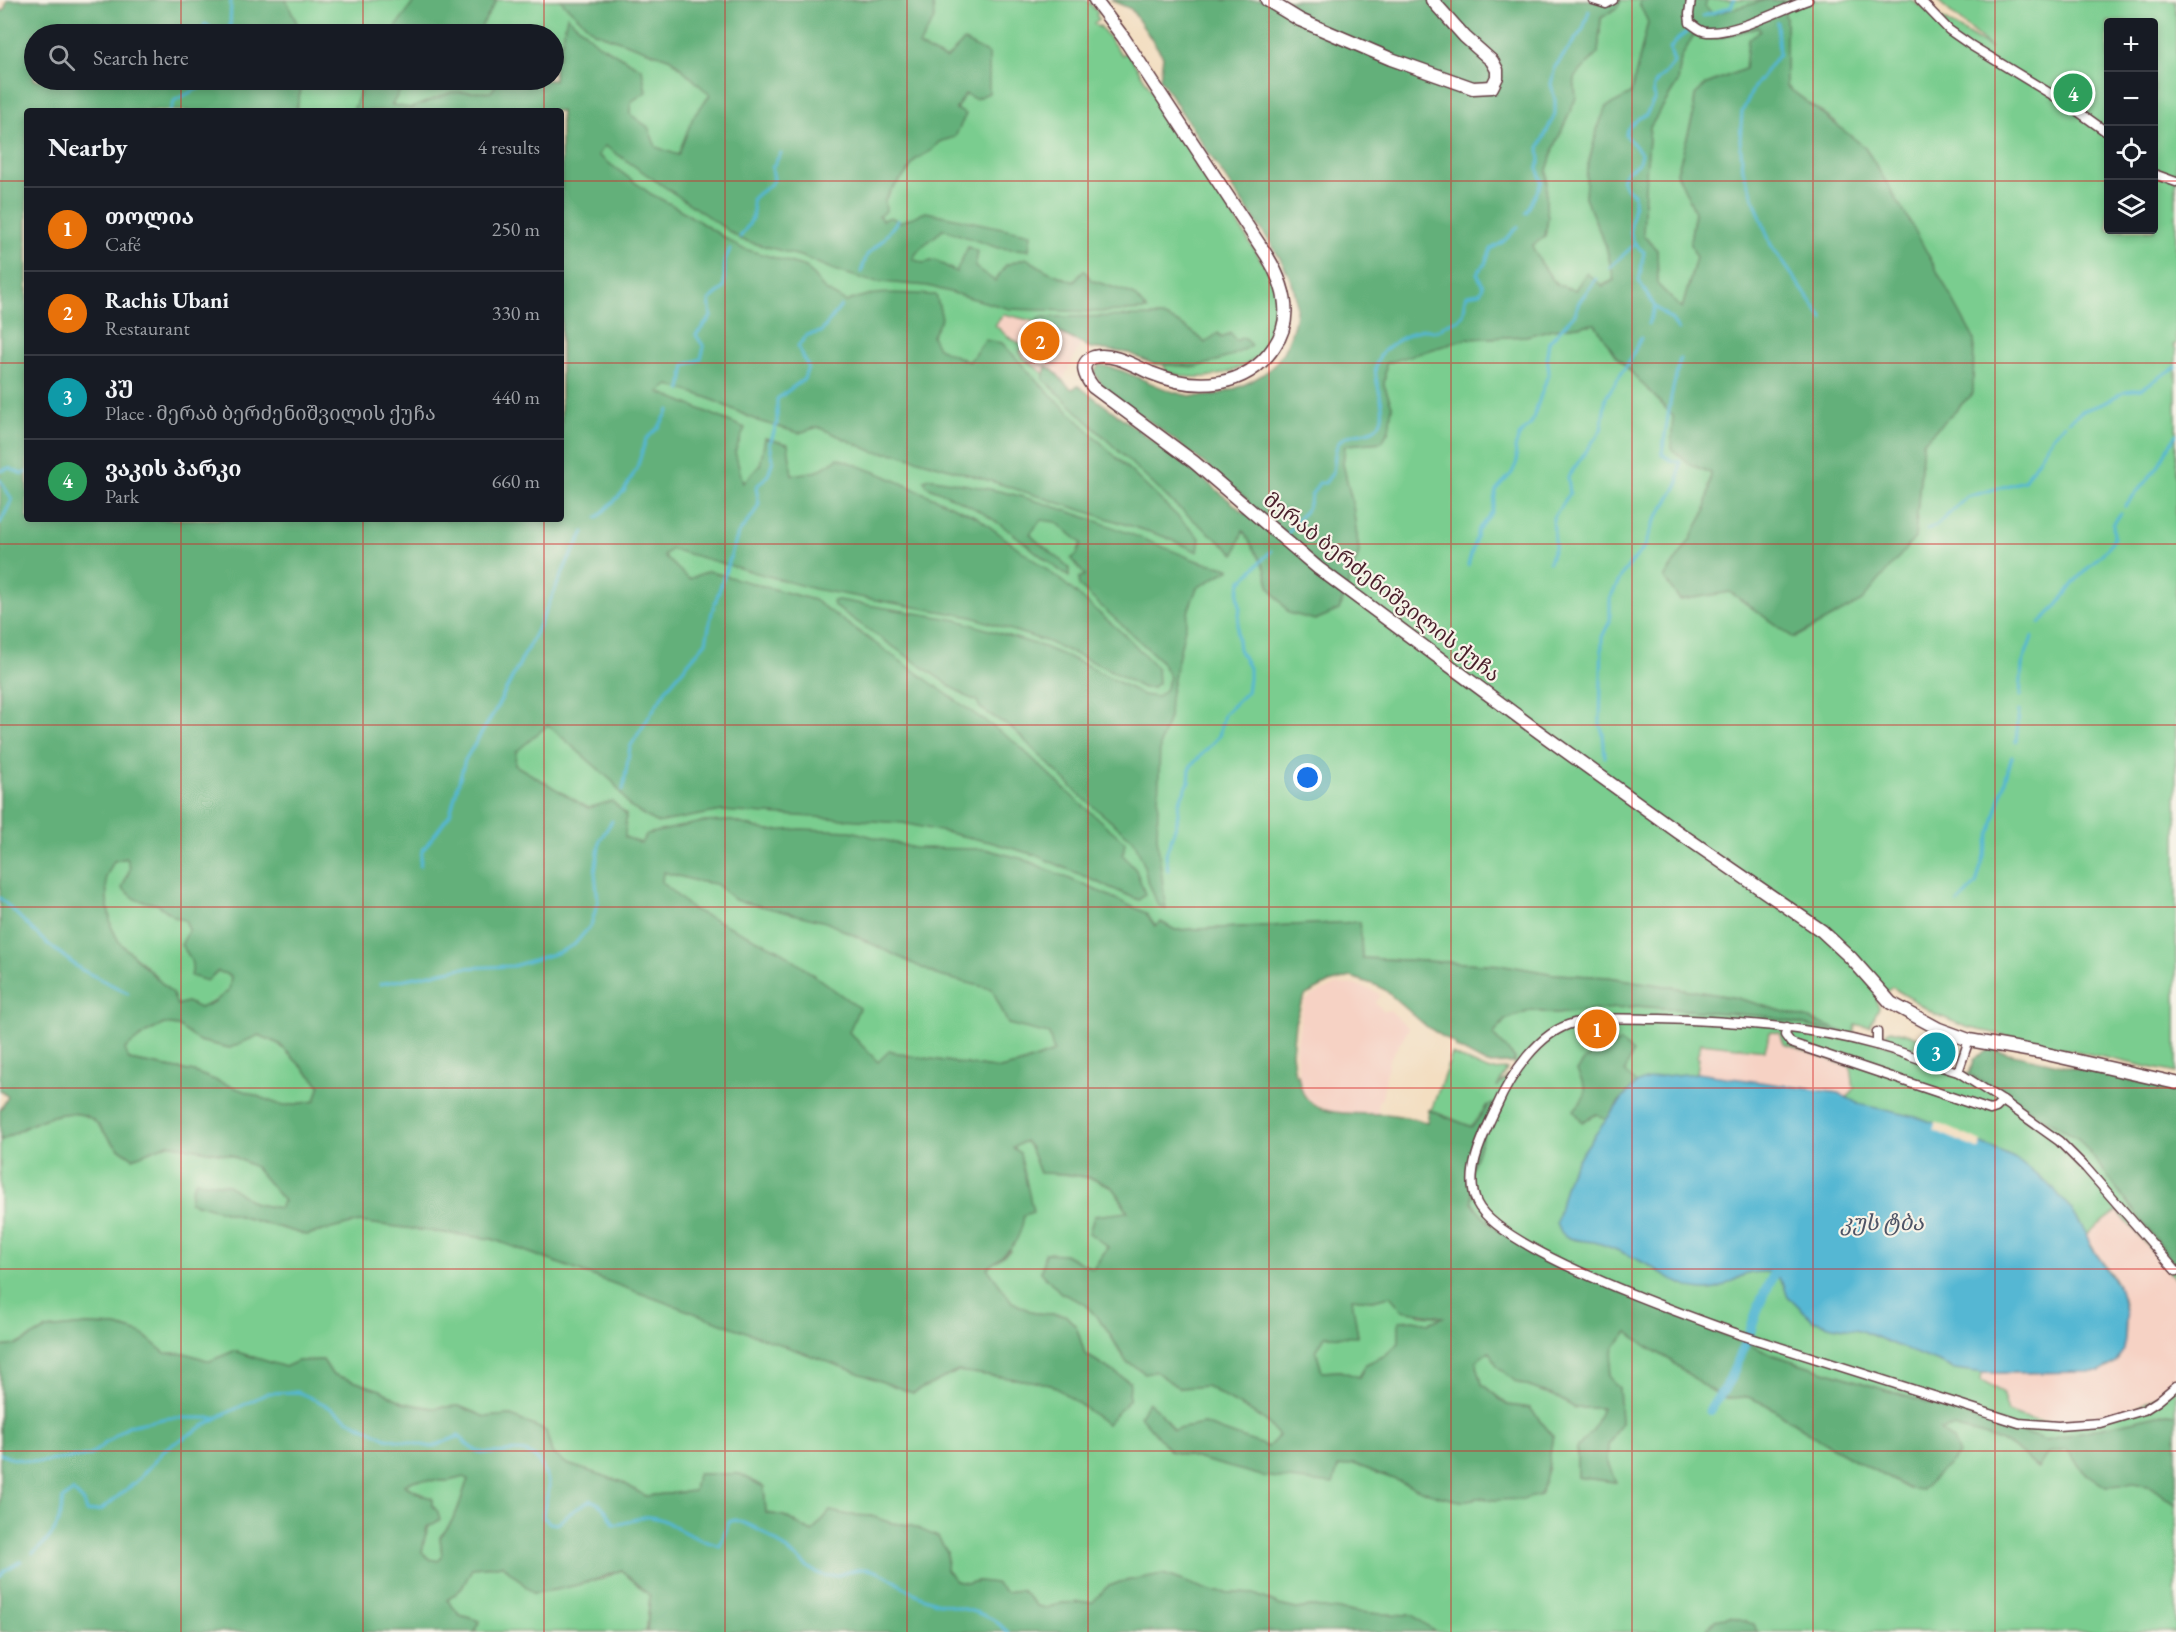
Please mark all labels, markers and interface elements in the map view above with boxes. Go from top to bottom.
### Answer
map controls [2104,18,2158,234]
button: + [2104,18,2158,72]
search box [24,24,564,90]
icon: search [45,41,78,74]
text: Search here [93,43,188,72]
pin: 4 [2054,70,2092,116]
button: − [2104,72,2158,126]
button: locate [2104,126,2158,180]
text: Nearby [48,130,128,164]
text: 4 results [477,134,540,160]
button: layers [2104,180,2158,234]
text: თოლია [105,202,194,231]
text: 1 [62,216,73,242]
text: 250 m [492,216,540,242]
text: Café [105,231,141,257]
text: Rachis Ubani [105,286,229,315]
text: 2 [62,300,73,326]
text: 330 m [492,300,540,326]
text: Restaurant [105,315,190,341]
pin: 2 [1020,318,1060,364]
text: კუ [105,370,133,399]
text: 3 [62,384,73,410]
text: 440 m [492,384,540,410]
text: Place · მერაბ ბერძენიშვილის ქუჩა [105,400,436,426]
text: ვაკის პარკი [105,454,242,483]
text: 4 [62,468,73,494]
text: 660 m [492,468,540,494]
text: Park [105,483,139,509]
street label: მერაბ ბერძენიშვილის ქუჩა [1258,486,1506,688]
your location [1293,763,1322,792]
pin: 1 [1578,1006,1616,1052]
pin: 3 [1916,1030,1956,1074]
water label: კუს ტბა [1840,1208,1924,1237]

